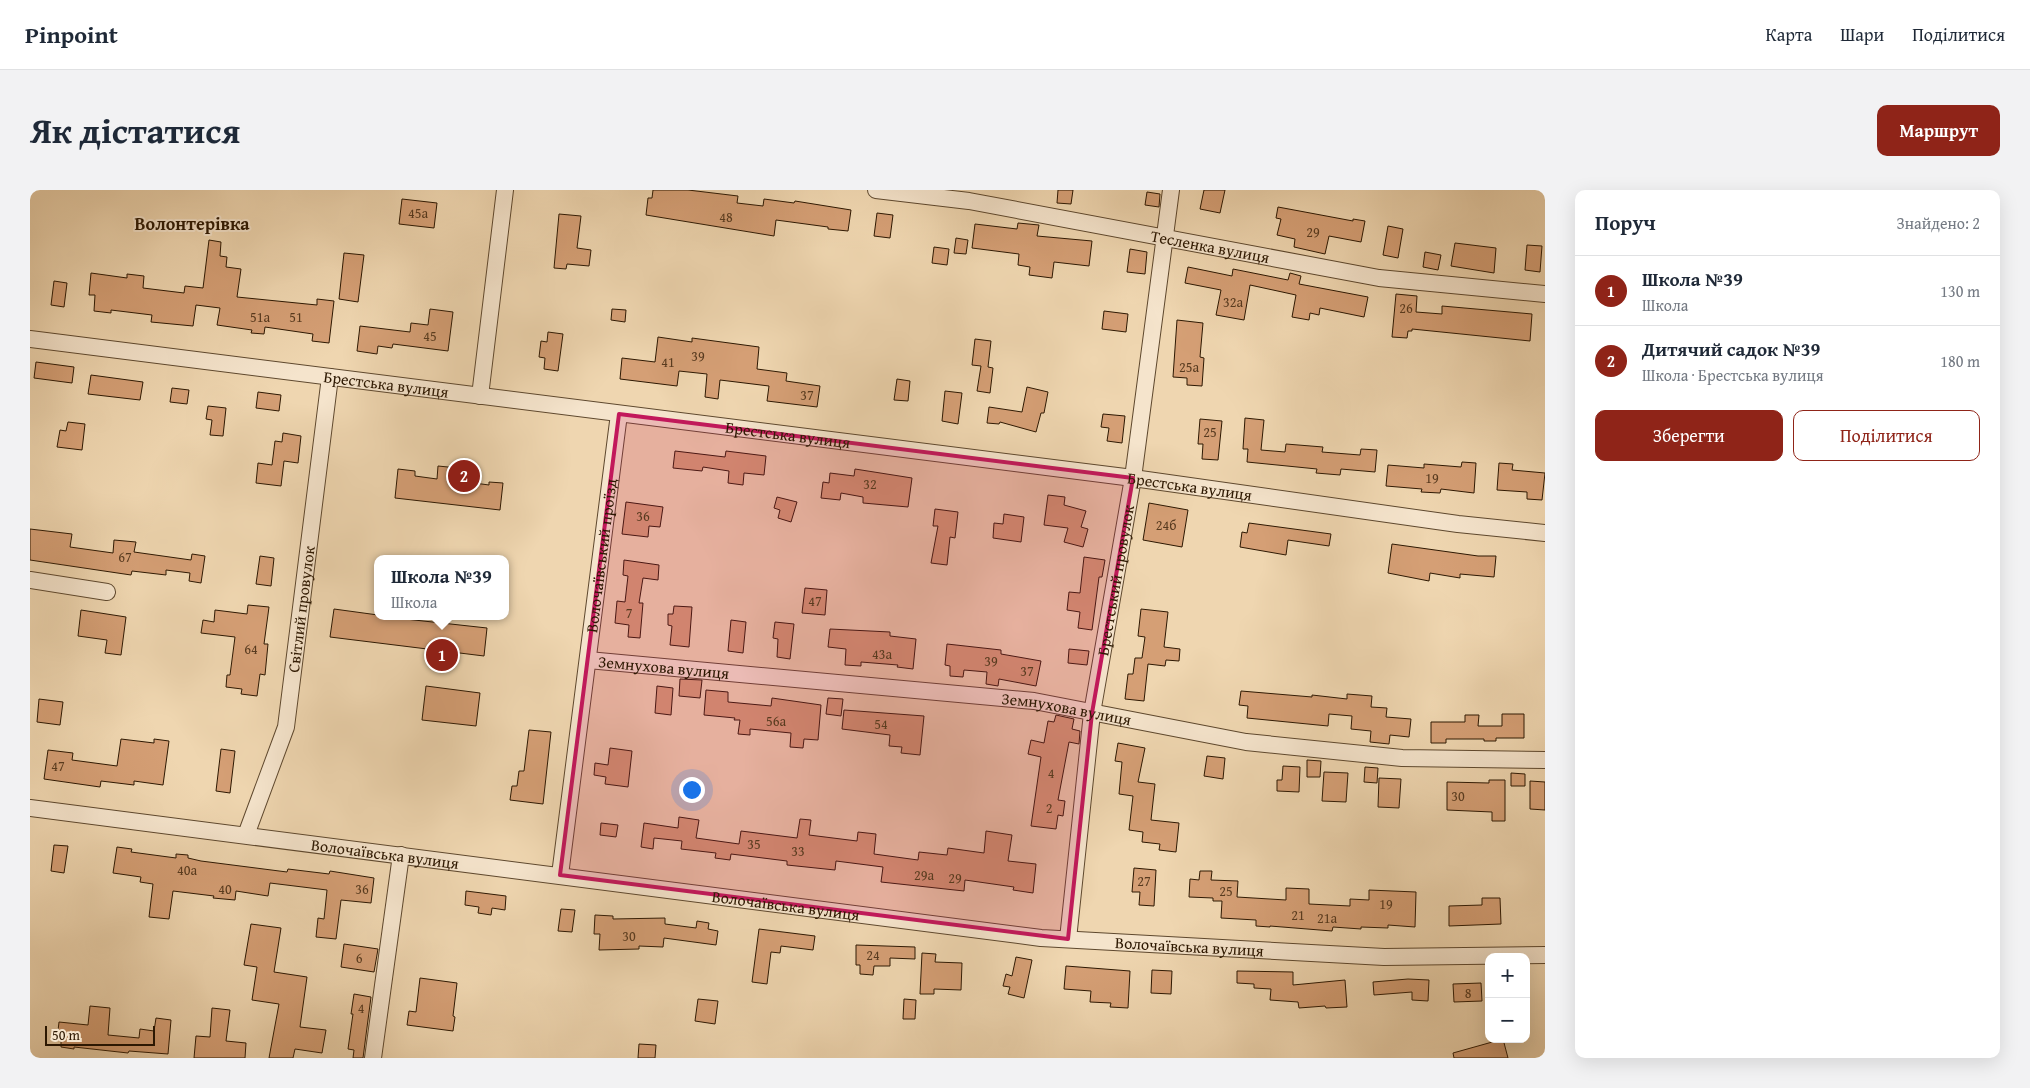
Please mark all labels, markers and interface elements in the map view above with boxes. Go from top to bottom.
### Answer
text: Pinpoint [25,17,118,52]
text: Карта [1766,21,1812,48]
text: Шари [1840,21,1884,48]
text: Поділитися [1912,21,2005,48]
text: Як дістатися [30,105,240,156]
button: Маршрут [1877,105,2000,156]
house number: 45а [408,203,428,223]
house number: 48 [719,207,733,227]
text: Поруч [1595,207,1656,238]
district label: Волонтерівка [134,210,250,237]
text: Знайдено: 2 [1897,211,1980,235]
house number: 29 [1306,222,1320,242]
street label: Тесленка вулиця [1149,223,1271,269]
text: Школа №39 [1642,265,1743,293]
text: 1 [1607,279,1615,303]
text: 130 m [1940,279,1980,303]
house number: 32а [1223,292,1243,312]
text: Школа [1642,293,1688,317]
house number: 26 [1399,298,1413,318]
house number: 51а [250,307,270,327]
house number: 51 [289,307,303,327]
house number: 45 [423,326,437,346]
text: Дитячий садок №39 [1642,335,1820,363]
house number: 39 [691,346,705,366]
text: 2 [1607,349,1615,373]
text: 180 m [1940,349,1980,373]
house number: 41 [661,352,675,372]
house number: 25а [1179,357,1199,377]
text: Школа · Брестська вулиця [1642,363,1824,387]
street label: Брестська вулиця [322,364,450,404]
house number: 37 [800,385,814,405]
button: Зберегти [1595,410,1783,461]
button: Поділитися [1793,410,1980,461]
street label: Брестська вулиця [724,415,852,454]
house number: 25 [1203,422,1217,442]
pin: 2 [448,457,480,495]
street label: Брестська вулиця [1126,465,1254,507]
house number: 19 [1425,468,1439,488]
house number: 32 [863,474,877,494]
street label: Волочаївський проїзд [579,477,623,634]
street label: Брестський провулок [1090,502,1140,658]
house number: 36 [636,506,650,526]
house number: 24б [1156,515,1176,535]
street label: Світлий провулок [281,544,321,674]
house number: 67 [118,547,132,567]
popup [374,555,509,620]
text: Школа №39 [391,562,492,590]
text: Школа [391,590,437,614]
house number: 47 [808,591,822,611]
house number: 7 [626,603,633,623]
pin: 1 [426,636,458,674]
house number: 64 [244,639,258,659]
house number: 43а [872,644,892,664]
street label: Земнухова вулиця [597,649,730,685]
house number: 39 [984,651,998,671]
house number: 37 [1020,661,1034,681]
street label: Земнухова вулиця [1000,686,1133,732]
house number: 56а [766,711,786,731]
house number: 54 [874,714,888,734]
house number: 47 [51,756,65,776]
house number: 4 [1048,763,1055,783]
your location [679,777,705,803]
house number: 30 [1451,786,1465,806]
house number: 2 [1046,798,1052,818]
street label: Волочаївська вулиця [310,832,460,875]
house number: 35 [747,834,761,854]
house number: 33 [791,841,805,861]
house number: 40а [177,860,197,880]
house number: 29а [914,865,934,885]
house number: 29 [948,868,962,888]
house number: 27 [1137,871,1151,891]
house number: 40 [218,879,232,899]
house number: 36 [355,879,369,899]
house number: 25 [1219,881,1233,901]
street label: Волочаївська вулиця [710,884,861,927]
house number: 19 [1379,894,1393,914]
house number: 21 [1291,905,1305,925]
house number: 21а [1317,908,1337,928]
house number: 30 [622,926,636,946]
street label: Волочаївська вулиця [1114,930,1264,962]
house number: 24 [866,945,880,965]
house number: 6 [356,948,363,968]
map controls [1485,953,1530,1043]
button: + [1485,953,1530,998]
house number: 8 [1465,983,1472,1003]
house number: 4 [358,998,365,1018]
button: − [1485,998,1530,1043]
scale bar [45,1023,155,1046]
text: 50 m [52,1025,80,1045]

